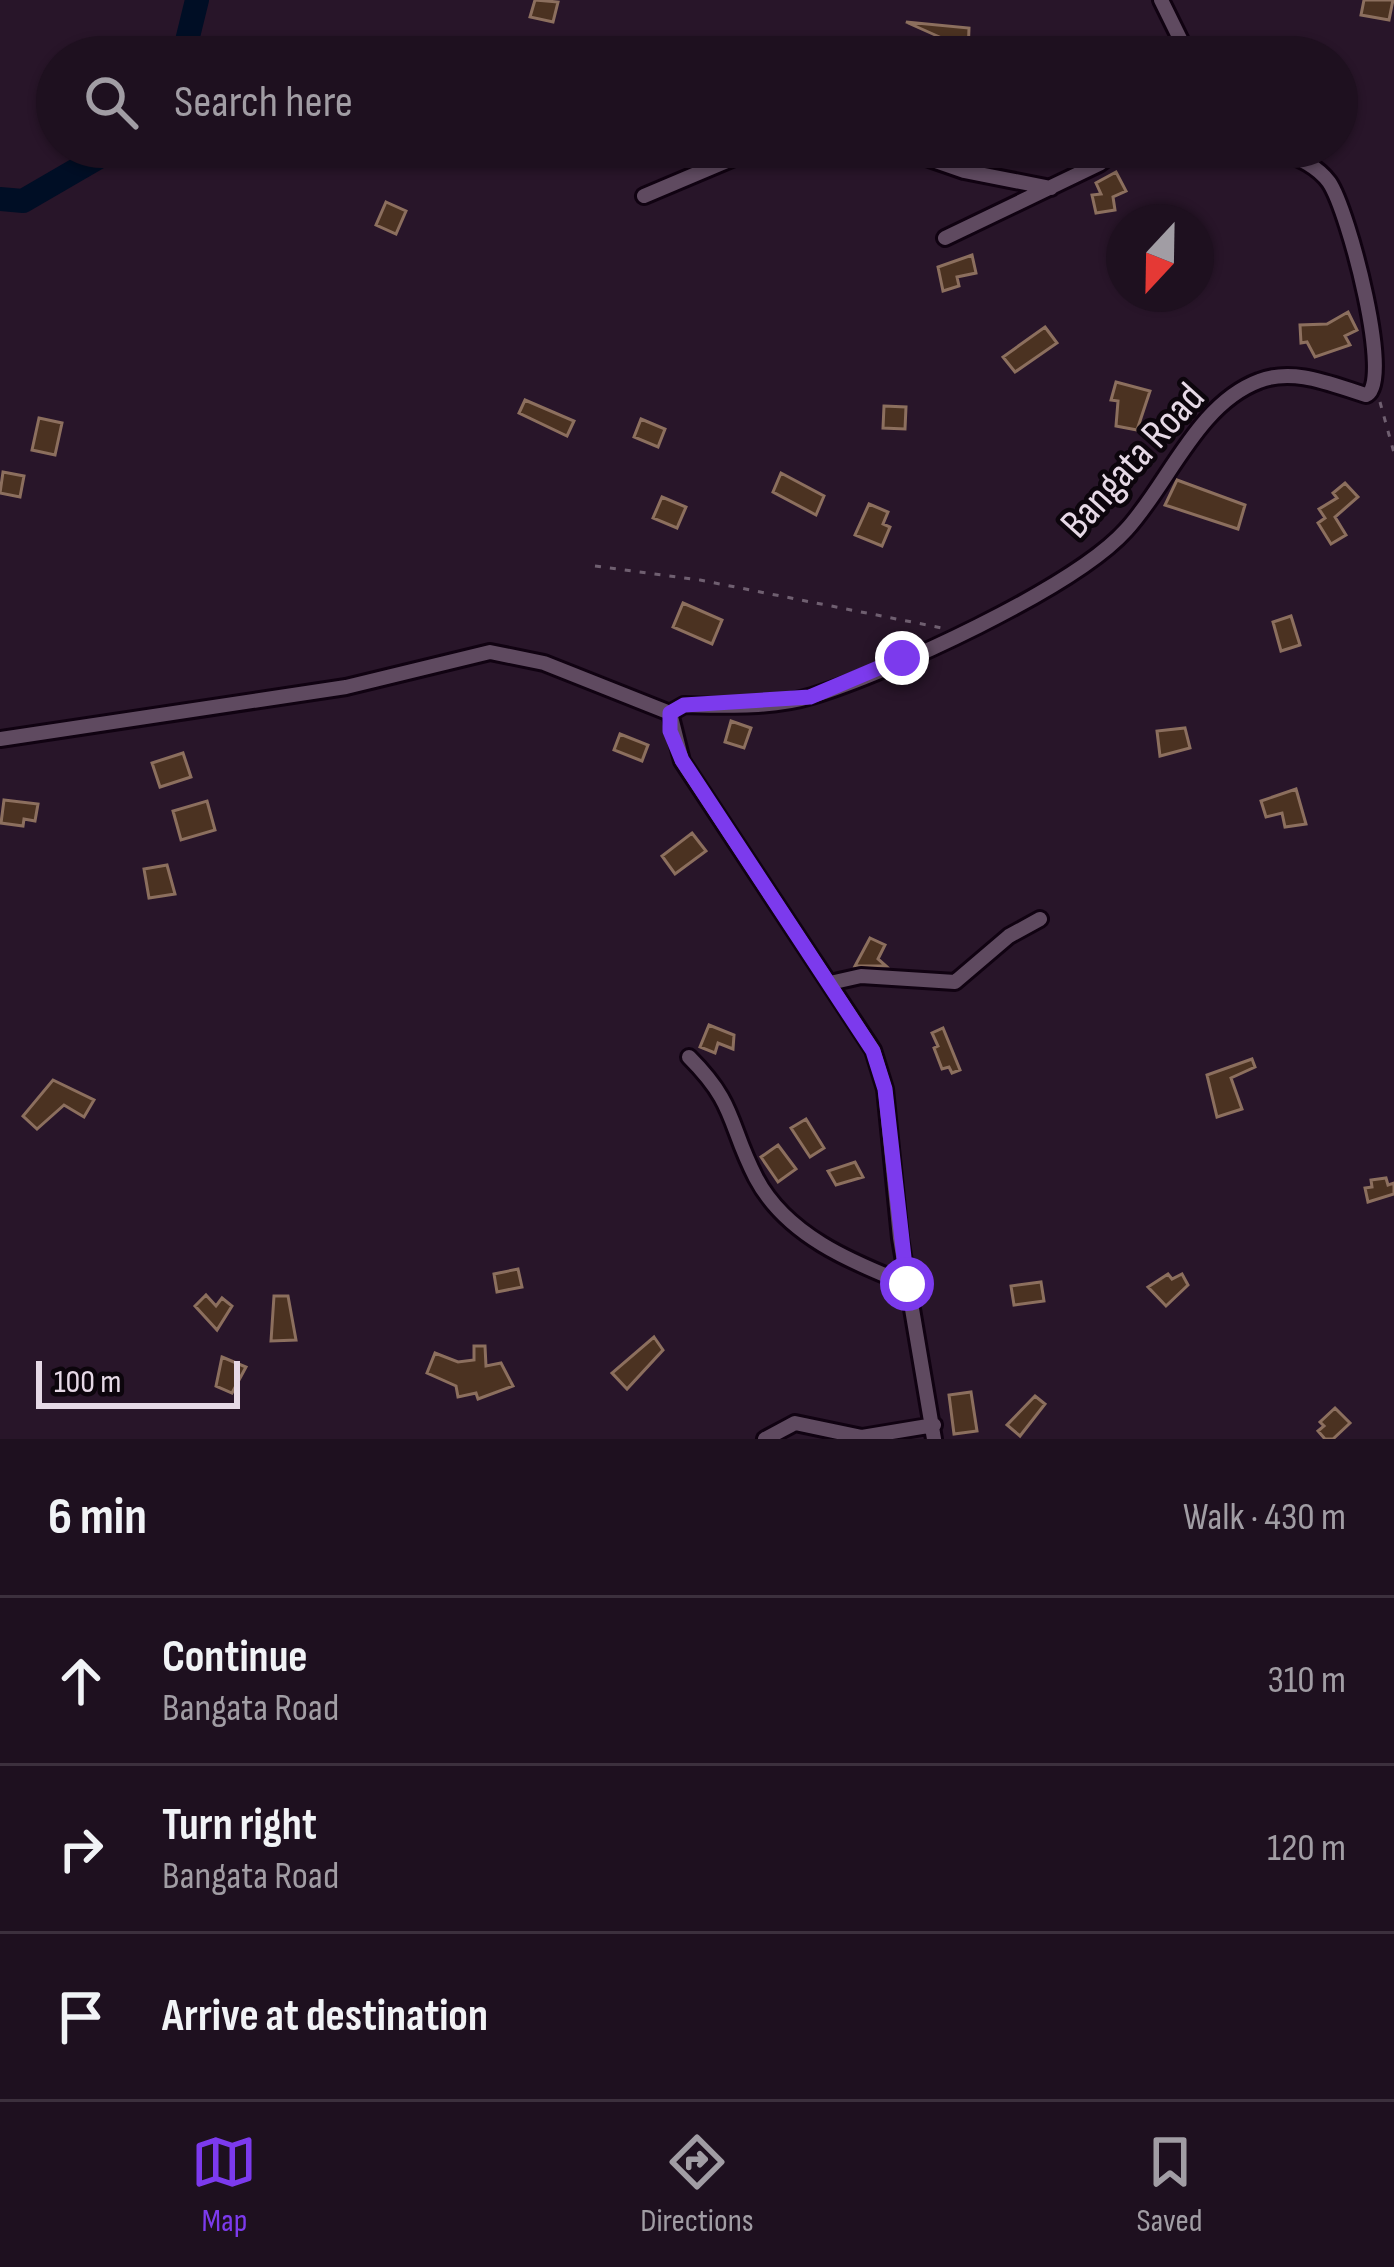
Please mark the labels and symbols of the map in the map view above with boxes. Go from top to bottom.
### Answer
north arrow [1106,204,1214,312]
street label: Bangata Road [1050,373,1216,549]
route end [875,631,929,685]
route start [880,1257,934,1311]
scale bar [36,1355,240,1408]

